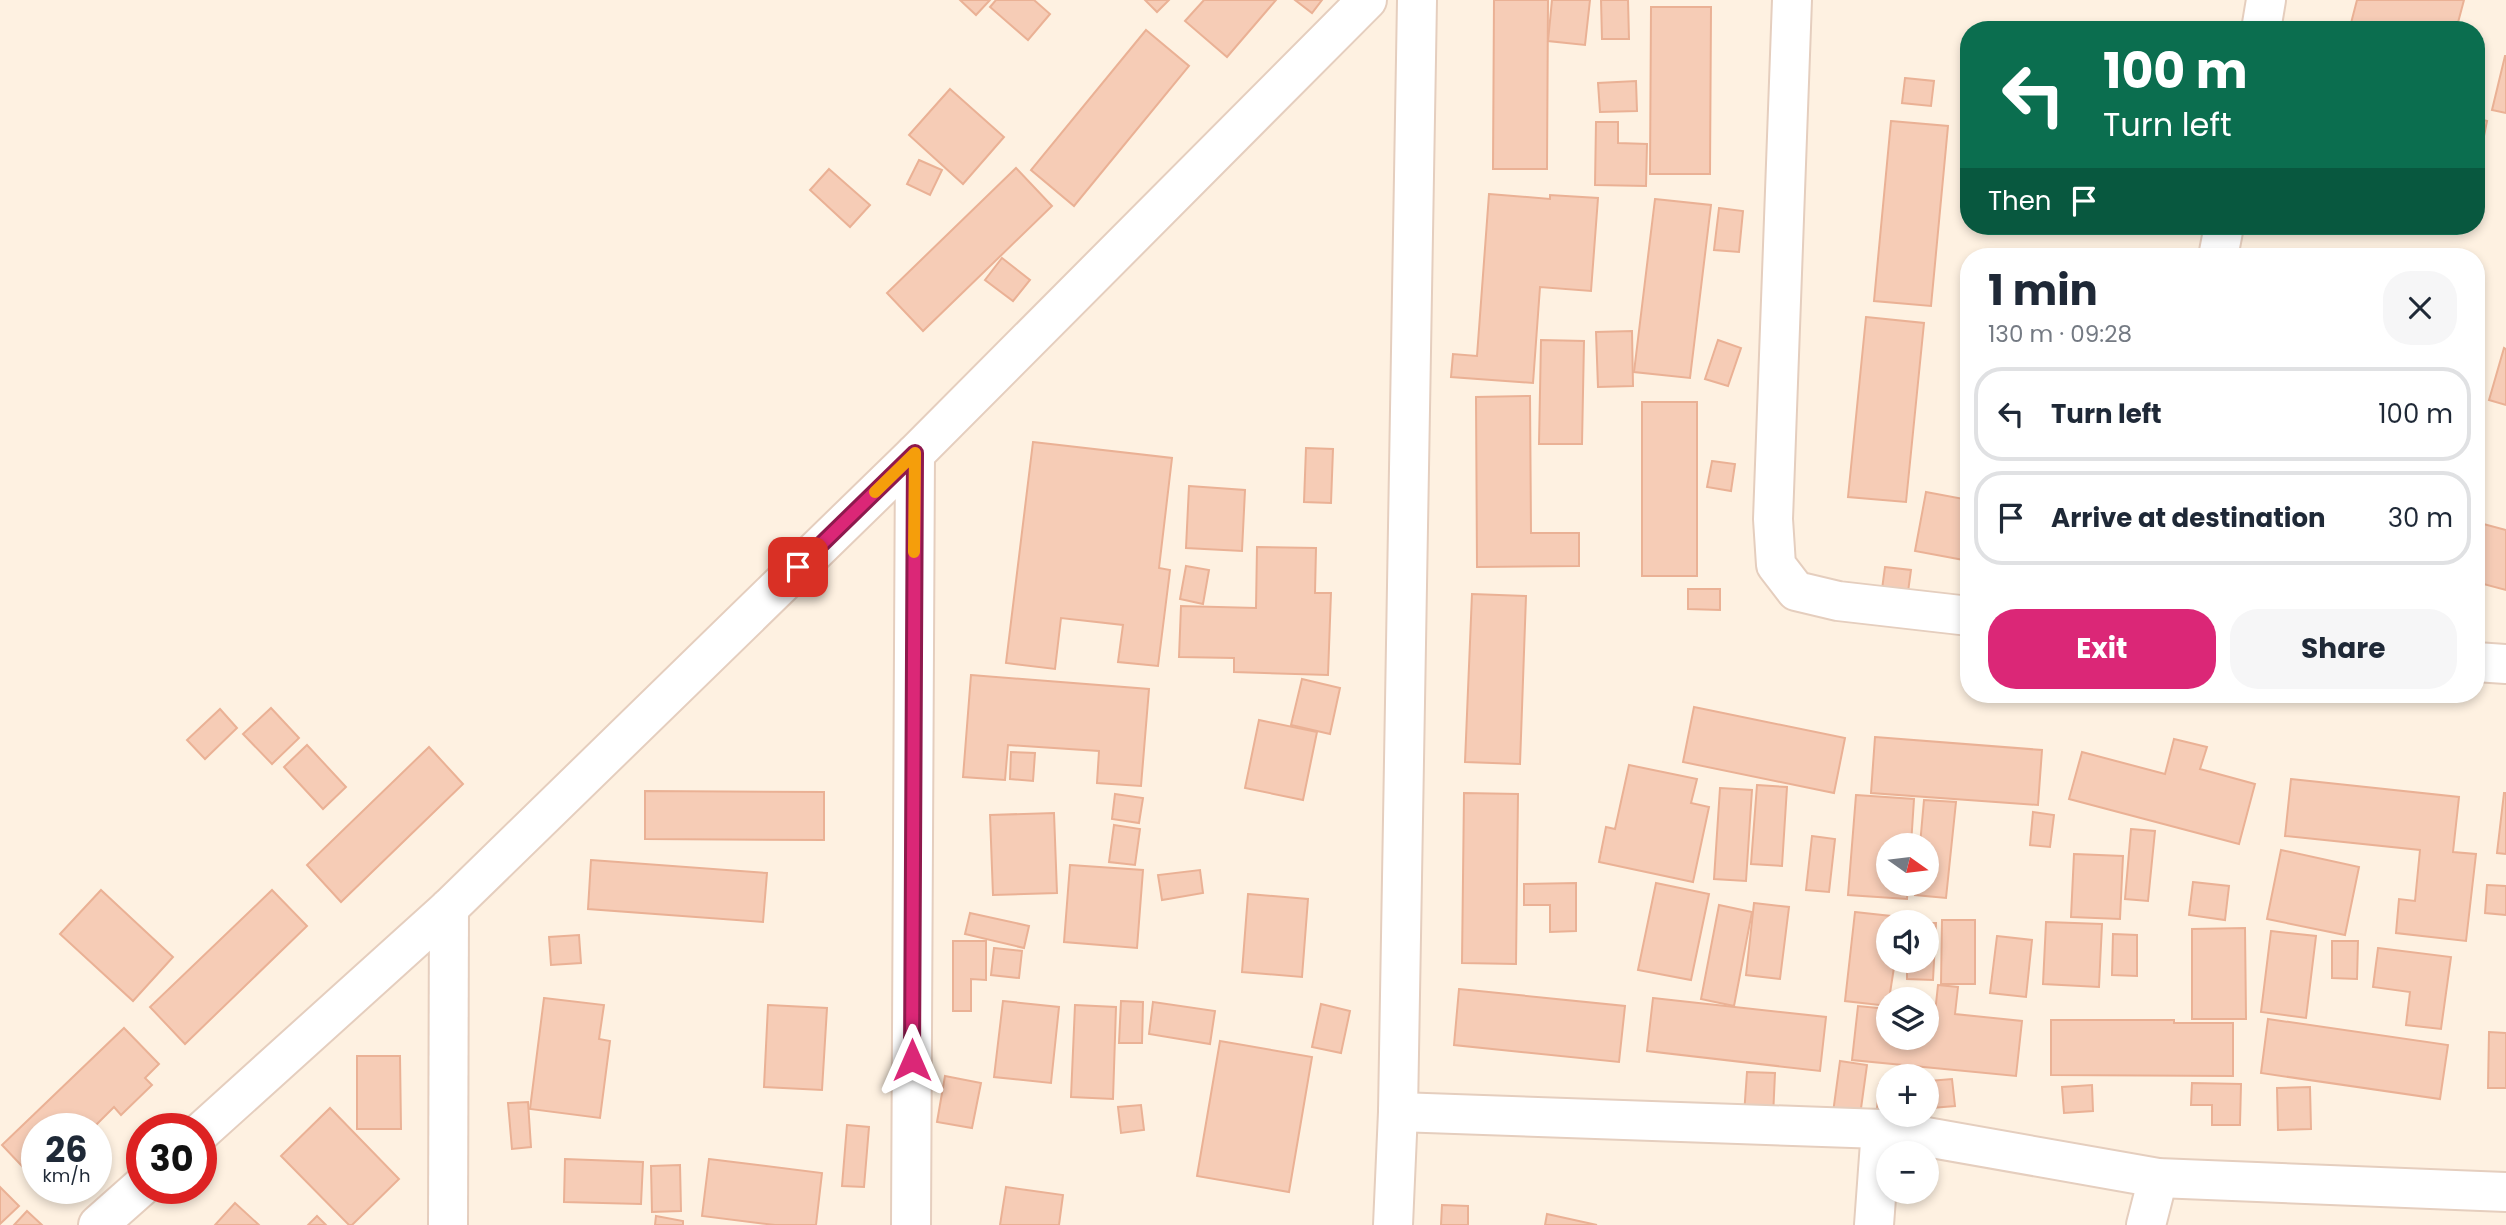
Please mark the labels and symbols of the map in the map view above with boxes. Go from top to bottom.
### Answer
pin [768,537,828,597]
north arrow [1876,833,1939,896]
position arrow [875,1023,949,1097]
speed limit sign: 30 [126,1113,217,1204]

